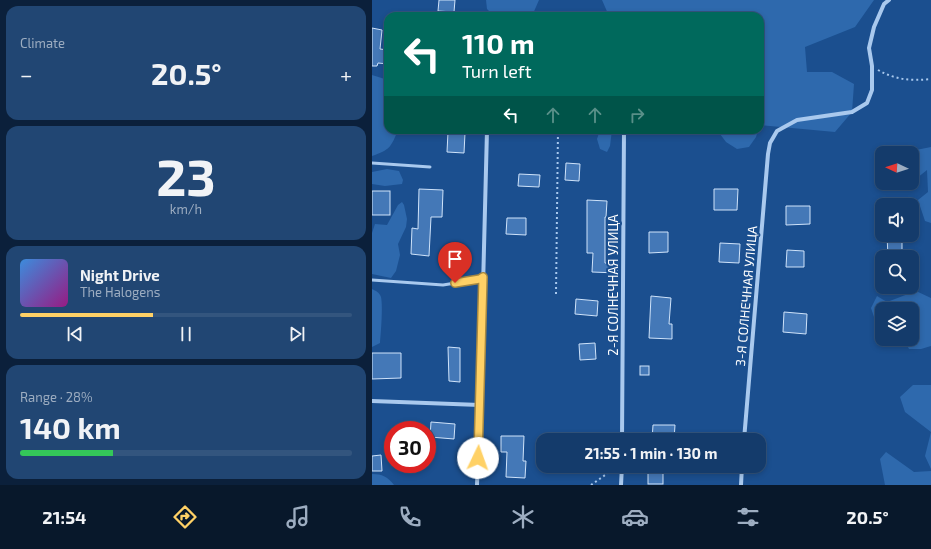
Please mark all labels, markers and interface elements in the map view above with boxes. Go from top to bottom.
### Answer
text: 110 m [462,26,535,60]
icon: left [396,28,448,80]
text: Climate [20,35,65,51]
text: 20.5° [151,55,222,91]
text: Turn left [462,60,532,82]
text: − [20,61,33,87]
text: + [340,61,352,87]
icon: left [500,104,522,126]
icon: ahead [542,104,564,126]
icon: ahead [584,104,606,126]
icon: right [626,104,648,126]
text: 23 [156,144,216,206]
north arrow [875,146,919,190]
map controls [875,146,919,346]
button: sound [875,198,919,242]
text: km/h [170,201,202,217]
street label: 2-Я СОЛНЕЧНАЯ УЛИЦА [605,214,621,356]
street label: 3-Я СОЛНЕЧНАЯ УЛИЦА [732,225,760,367]
pin [438,242,472,283]
icon: arrive [444,248,466,270]
button: search [875,250,919,294]
text: Night Drive [80,266,160,284]
text: The Halogens [80,284,160,300]
button: layers [875,302,919,346]
icon: previous [64,323,86,345]
icon: pause [175,323,197,345]
icon: next [286,323,308,345]
text: Range · 28% [20,389,93,405]
text: 140 km [20,409,121,445]
speed limit sign: 30 [384,421,436,473]
position arrow [457,437,499,479]
text: 21:55 · 1 min · 130 m [584,444,718,462]
icon: directions [171,503,199,531]
icon: music [284,503,312,531]
icon: phone [396,503,424,531]
icon: climate [509,503,537,531]
icon: car [621,503,649,531]
icon: filters [734,503,762,531]
text: 21:54 [42,506,87,528]
text: 20.5° [846,506,889,528]

